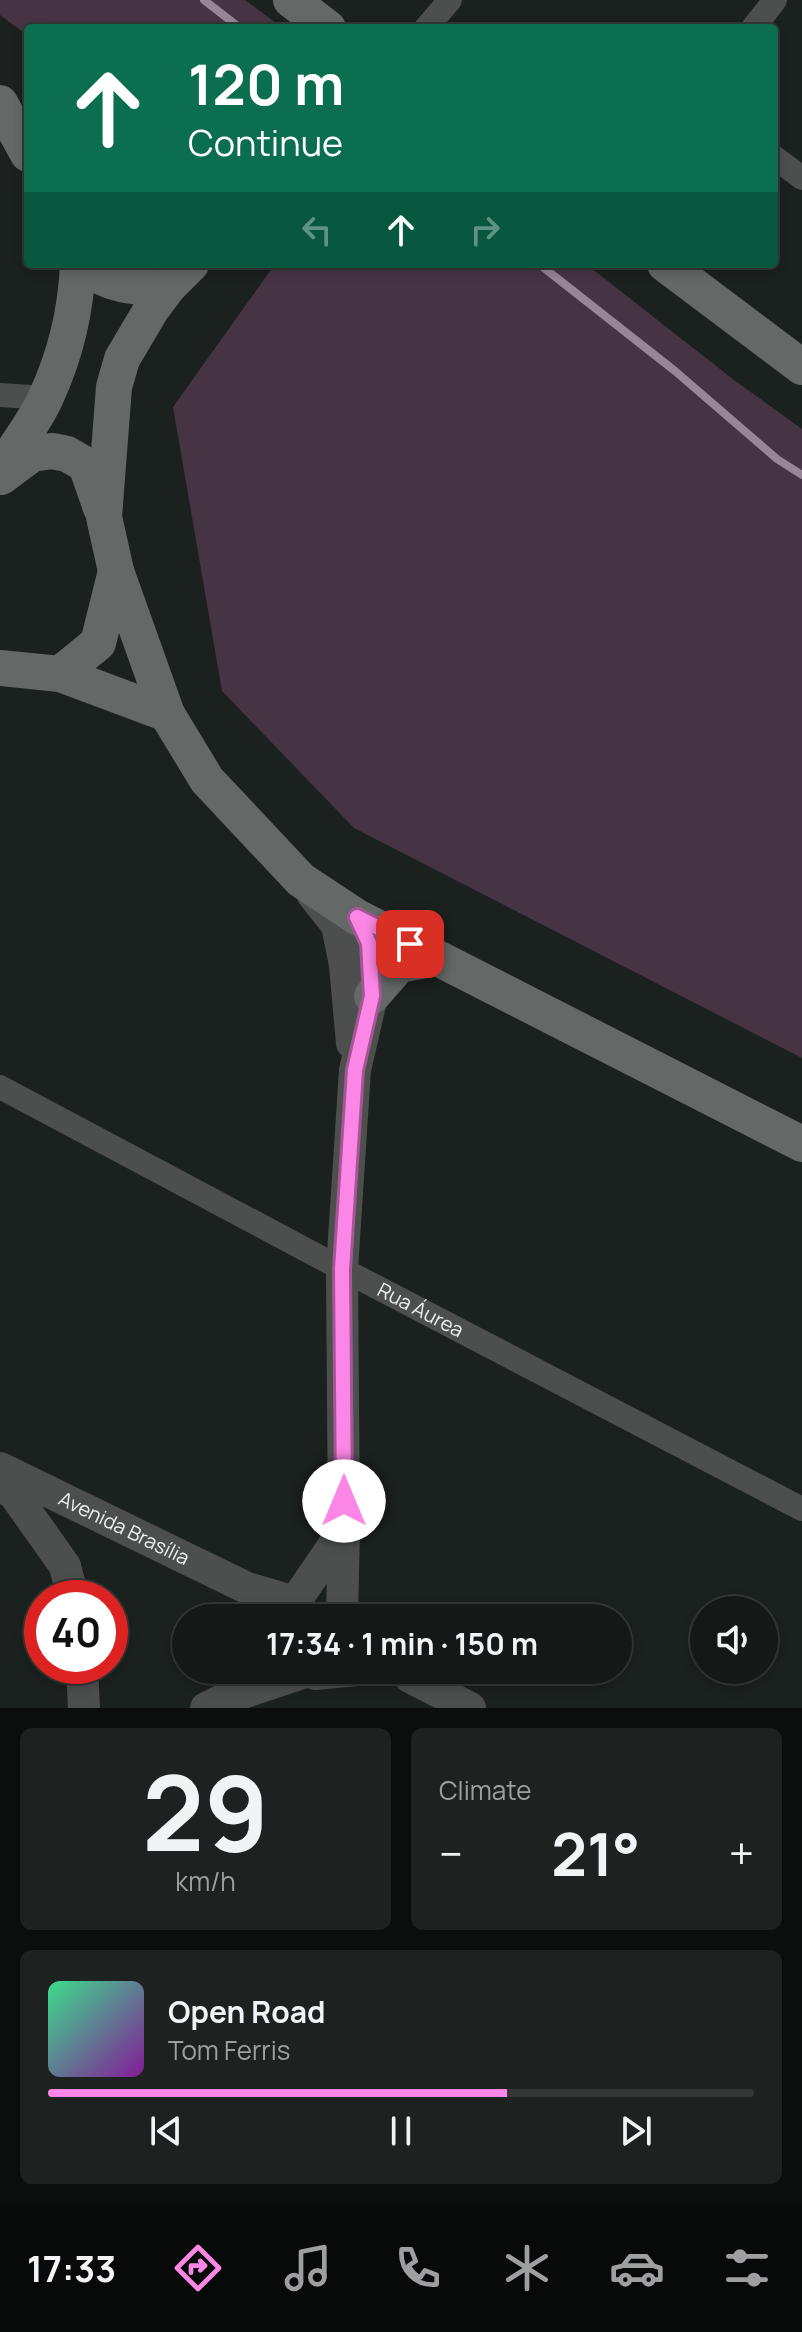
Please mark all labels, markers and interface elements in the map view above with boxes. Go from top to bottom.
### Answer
text: 120 m [188,45,344,122]
icon: ahead [56,56,160,160]
text: Continue [188,118,343,167]
icon: left [295,208,339,252]
icon: ahead [379,208,423,252]
icon: right [463,208,507,252]
pin [376,910,444,978]
icon: arrive [388,922,432,966]
street label: Rua Áurea [373,1276,469,1343]
position arrow [302,1459,386,1543]
street label: Avenida Brasília [54,1485,194,1571]
speed limit sign: 40 [24,1580,128,1684]
map controls [690,1596,778,1684]
button: sound [690,1596,778,1684]
text: 17:34 · 1 min · 150 m [266,1623,538,1664]
text: 29 [142,1740,269,1882]
text: Climate [439,1772,531,1808]
text: 21° [551,1812,640,1894]
text: − [439,1823,463,1883]
text: + [729,1823,754,1883]
text: km/h [175,1863,236,1899]
text: Open Road [168,1991,325,2032]
text: Tom Ferris [168,2032,290,2068]
icon: previous [144,2109,188,2153]
icon: pause [379,2109,423,2153]
icon: next [614,2109,658,2153]
icon: directions [170,2240,226,2296]
icon: music [280,2240,336,2296]
icon: phone [390,2240,446,2296]
icon: climate [499,2240,555,2296]
icon: car [609,2240,665,2296]
icon: filters [719,2240,775,2296]
text: 17:33 [27,2244,116,2293]

